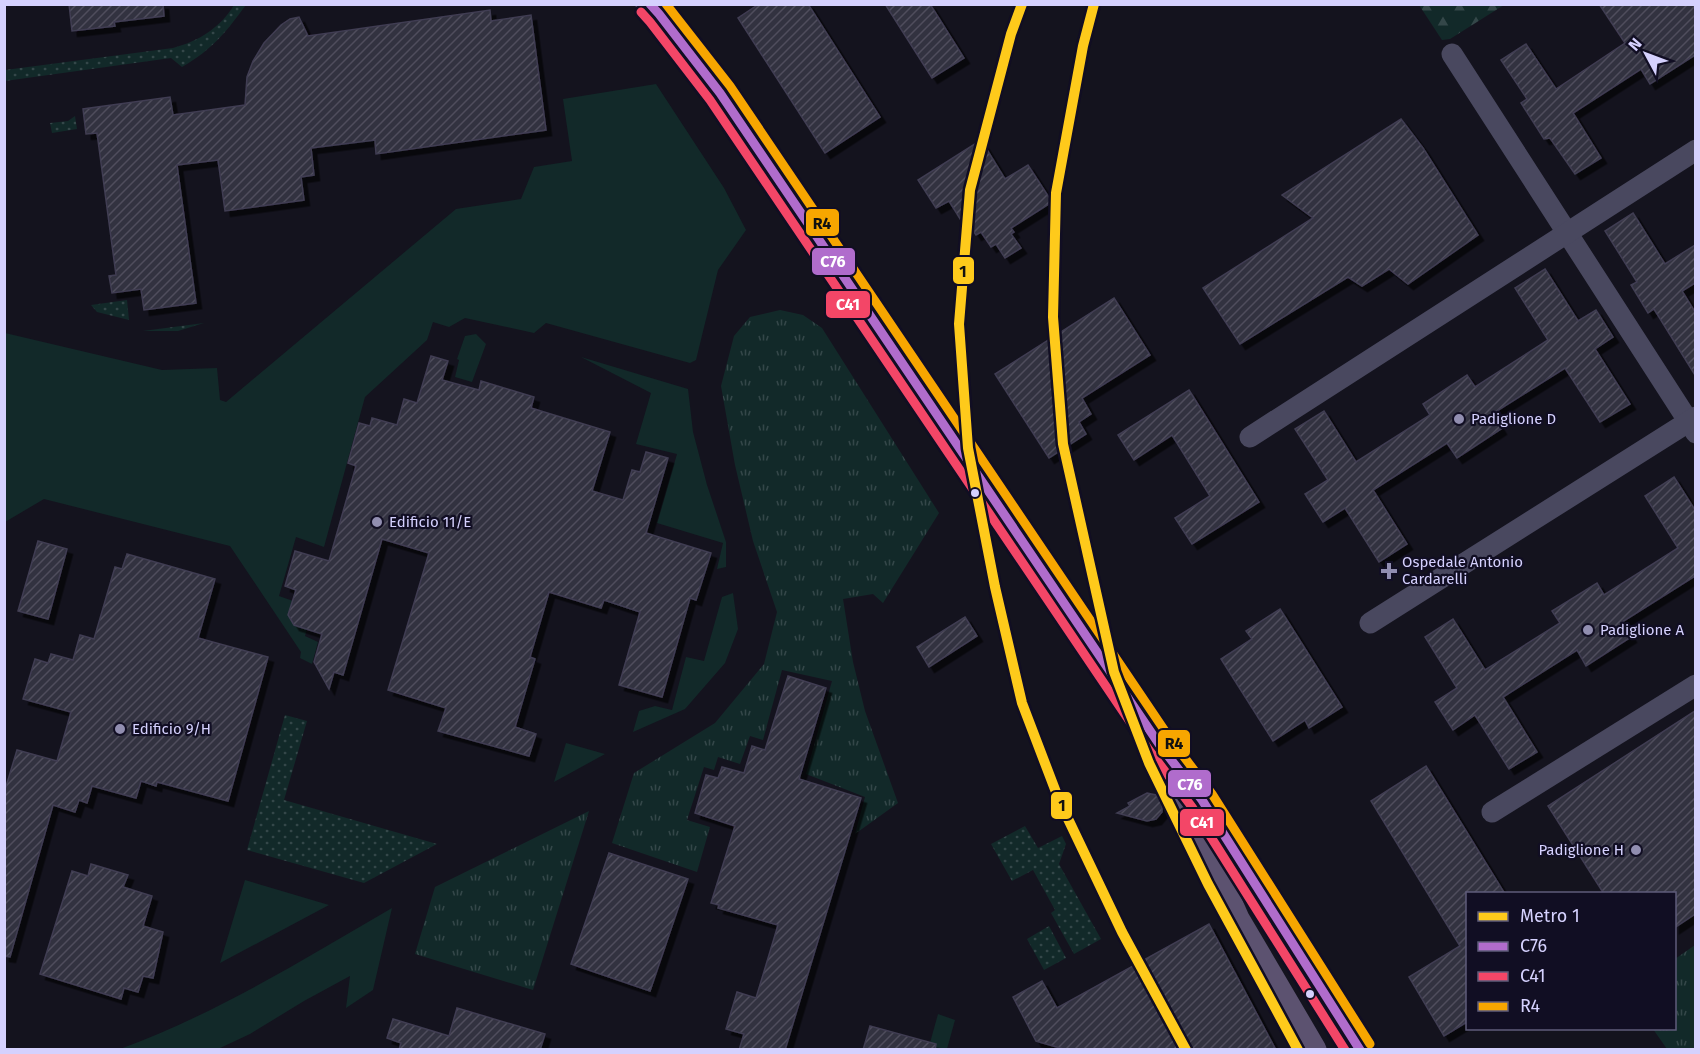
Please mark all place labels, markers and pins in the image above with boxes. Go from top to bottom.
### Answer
place label: Padiglione D [1471,410,1556,428]
marker: Padiglione D [1452,412,1466,426]
unlabelled marker [969,487,981,499]
place label: Edificio 11/E [389,513,471,531]
marker: Edificio 11/E [370,515,384,529]
place label: Ospedale Antonio Cardarelli [1402,553,1523,588]
marker: Ospedale Antonio Cardarelli [1380,562,1398,580]
place label: Padiglione A [1600,621,1684,639]
marker: Padiglione A [1581,623,1595,637]
place label: Edificio 9/H [132,720,211,738]
marker: Edificio 9/H [113,722,127,736]
place label: Padiglione H [1538,841,1624,859]
marker: Padiglione H [1629,843,1643,857]
unlabelled marker [1304,988,1316,1000]

